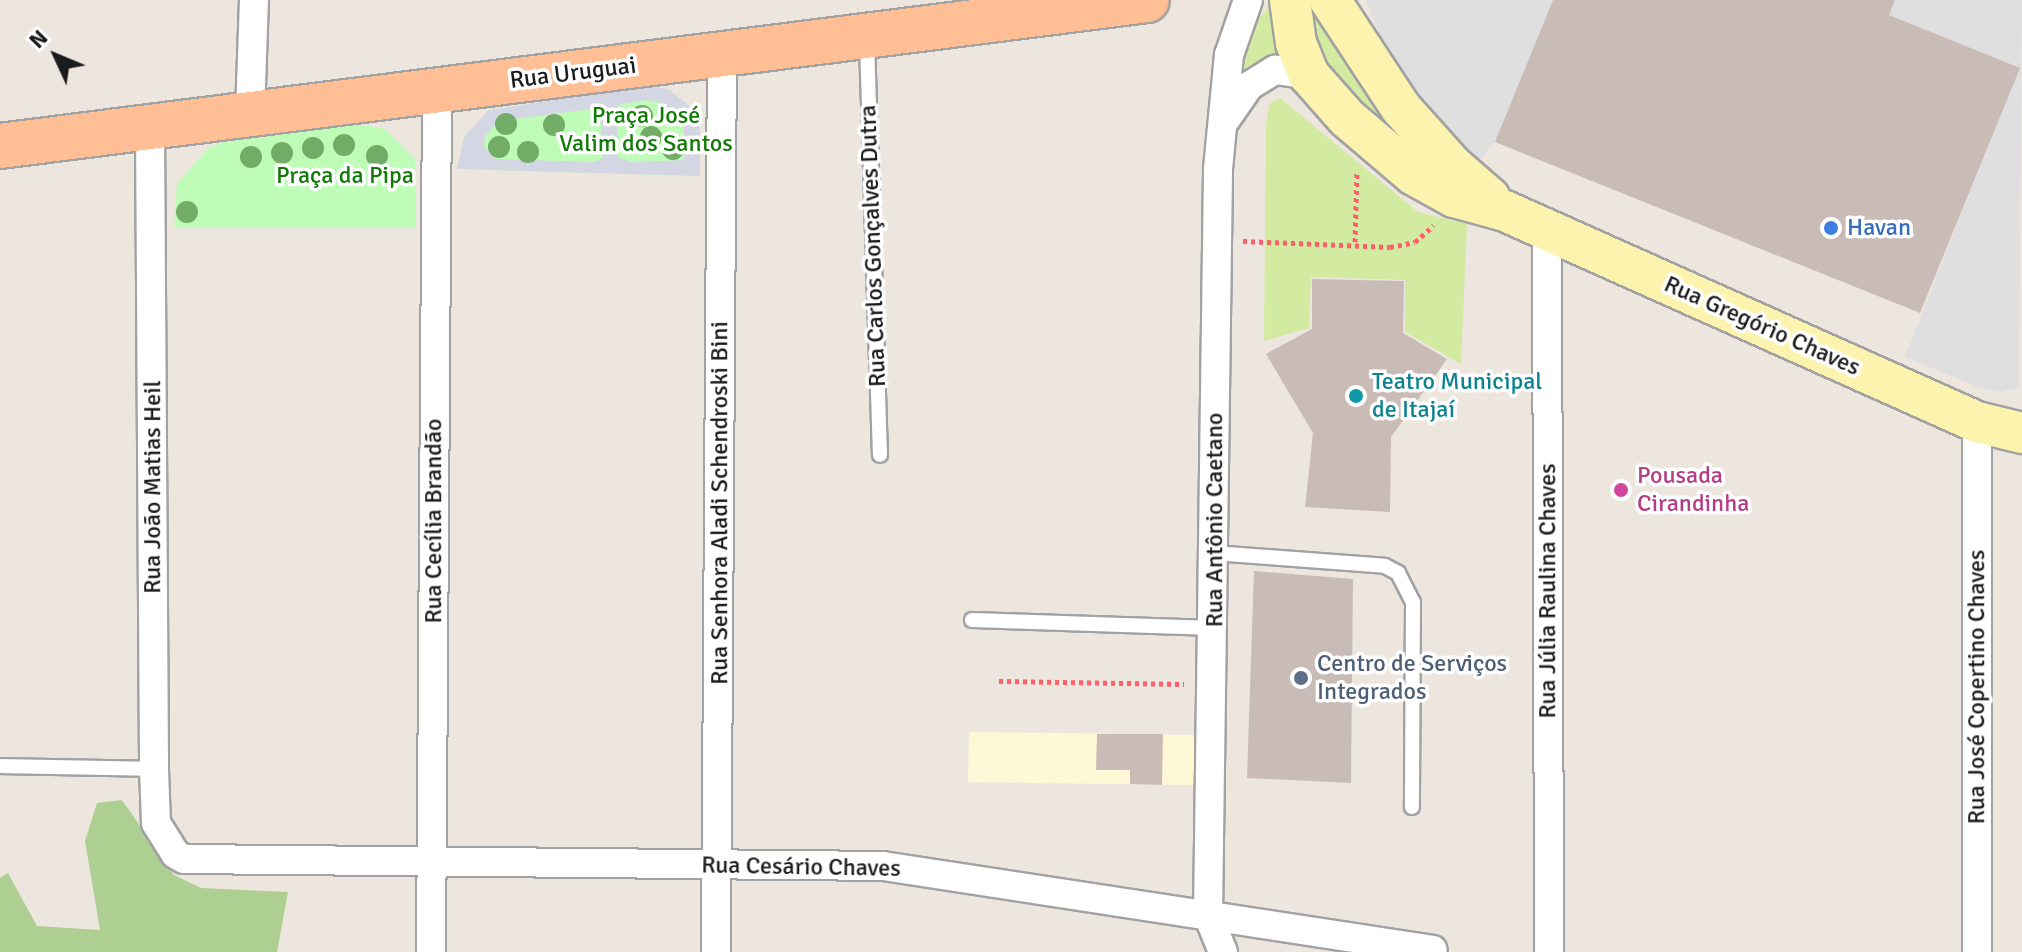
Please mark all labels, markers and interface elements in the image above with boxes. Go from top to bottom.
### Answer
north arrow [16,16,96,96]
text: N [23,24,53,54]
street label: Rua Uruguai [508,51,638,95]
park label: Praça José Valim dos Santos [559,102,733,158]
street label: Rua Carlos Gonçalves Dutra [854,104,892,388]
park label: Praça da Pipa [276,162,414,190]
place label: Havan [1847,214,1911,242]
marker: Havan [1822,219,1840,237]
street label: Rua Gregório Chaves [1660,270,1864,382]
street label: Rua Senhora Aladi Schendroski Bini [706,321,734,685]
place label: Teatro Municipal de Itajaí [1372,368,1542,424]
street label: Rua João Matias Heil [139,380,167,594]
marker: Teatro Municipal de Itajaí [1347,387,1365,405]
street label: Rua Antônio Caetano [1201,413,1229,627]
street label: Rua Cecília Brandão [420,418,448,624]
place label: Pousada Cirandinha [1637,462,1749,518]
street label: Rua Júlia Raulina Chaves [1534,463,1562,719]
marker: Pousada Cirandinha [1612,481,1630,499]
street label: Rua José Copertino Chaves [1963,550,1991,824]
place label: Centro de Serviços Integrados [1317,650,1507,706]
marker: Centro de Serviços Integrados [1292,669,1310,687]
street label: Rua Cesário Chaves [701,851,901,883]

